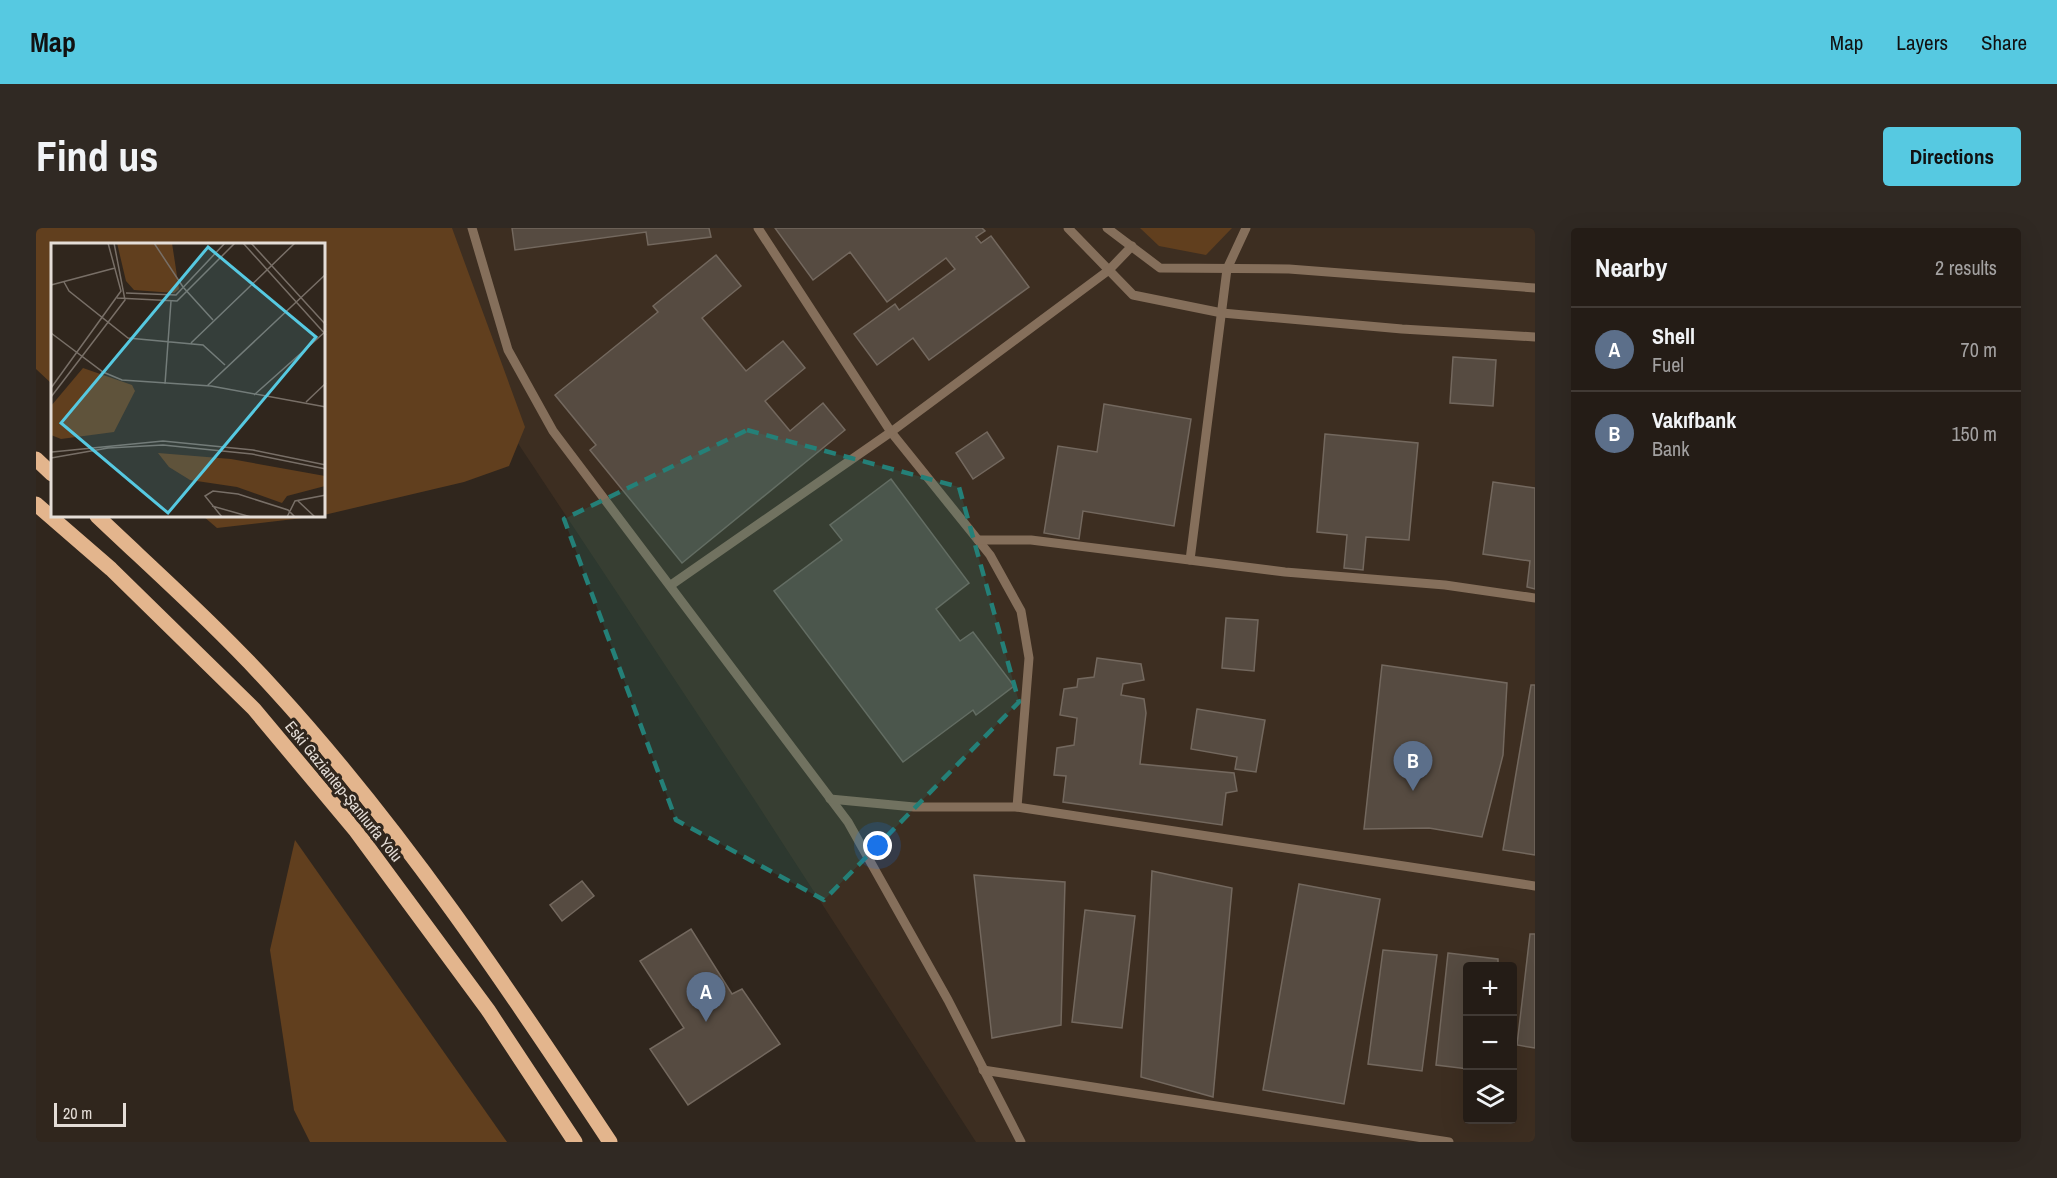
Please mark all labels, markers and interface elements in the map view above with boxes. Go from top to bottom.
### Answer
text: Map [30,23,76,61]
text: Map [1830,28,1863,57]
text: Layers [1896,28,1948,57]
text: Share [1981,28,2027,57]
button: Directions [1883,127,2021,186]
text: Find us [36,128,158,184]
inset map [51,243,326,518]
text: Nearby [1595,250,1667,285]
text: 2 results [1935,254,1997,281]
text: Shell [1652,321,1695,351]
text: A [1609,336,1620,363]
text: 70 m [1961,336,1997,363]
text: Fuel [1652,351,1684,378]
text: Vakıfbank [1652,405,1736,435]
text: B [1609,420,1620,447]
text: 150 m [1951,420,1997,447]
text: Bank [1652,435,1689,462]
street label: Eski Gaziantep-Şanlıurfa Yolu [280,716,408,866]
pin: B [1394,742,1432,791]
your location [863,831,892,860]
map controls [1463,962,1517,1124]
button: + [1463,962,1517,1016]
pin: A [686,972,726,1022]
button: − [1463,1016,1517,1070]
button: layers [1463,1070,1517,1124]
scale bar [54,1100,126,1128]
text: 20 m [63,1102,92,1124]

